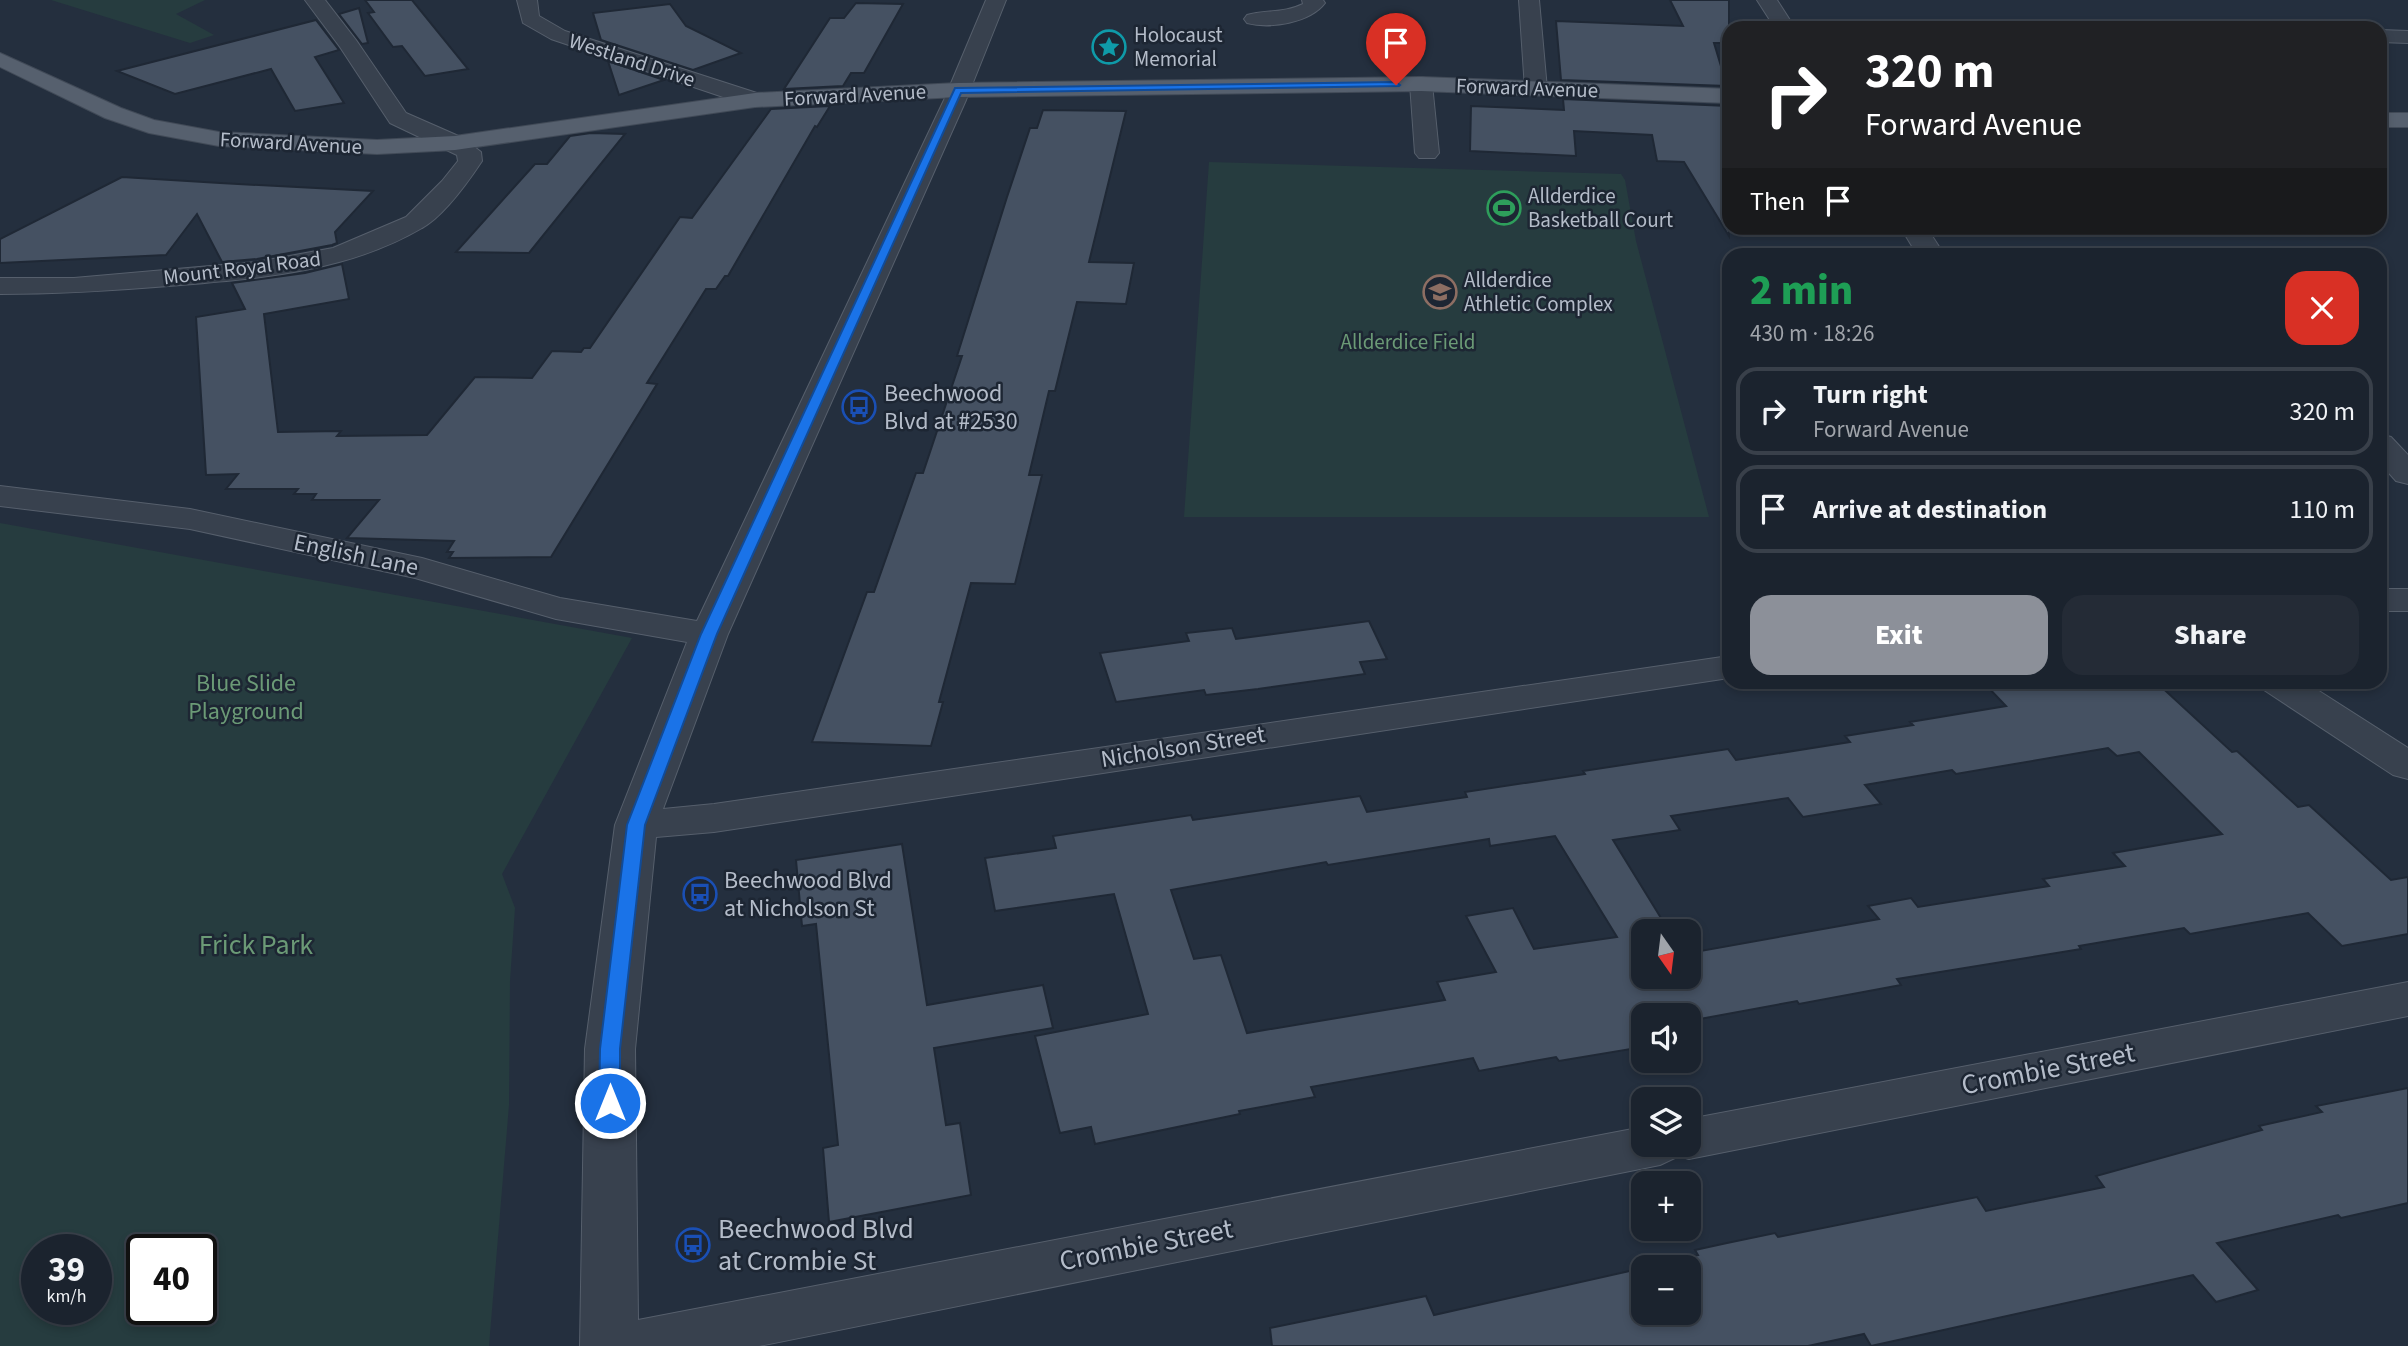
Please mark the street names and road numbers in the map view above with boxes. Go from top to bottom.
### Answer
street label: Westland Drive [565,25,699,95]
street label: Forward Avenue [1455,71,1599,105]
street label: Forward Avenue [783,76,927,114]
street label: Forward Avenue [219,124,363,162]
street label: Mount Royal Road [162,243,322,293]
street label: English Lane [290,525,422,585]
street label: Nicholson Street [1098,717,1268,777]
street label: Crombie Street [1958,1032,2139,1105]
street label: Crombie Street [1056,1208,1237,1281]

